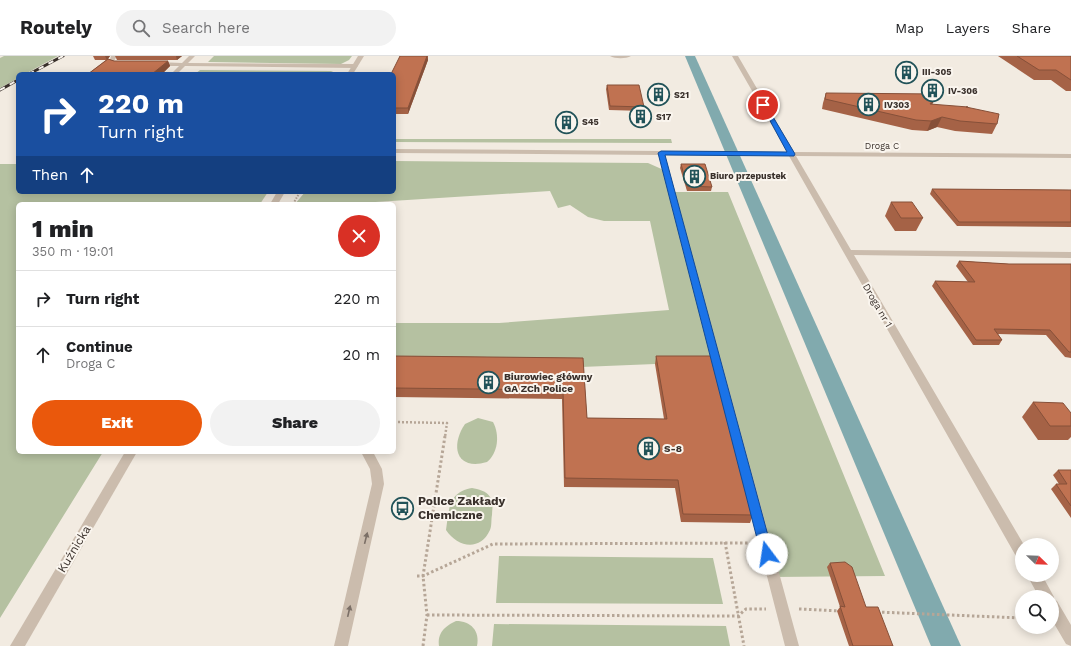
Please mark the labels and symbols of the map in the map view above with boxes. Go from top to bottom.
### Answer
building icon: III-305 [894,59,920,85]
place label: III-305 [922,67,951,77]
building icon: IV-306 [919,78,945,104]
building icon: S21 [645,82,671,108]
place label: IV-306 [948,86,978,96]
pin [746,88,780,122]
place label: S21 [674,90,689,100]
building icon: IV303 [856,92,882,118]
place label: IV303 [884,100,909,110]
building icon: S17 [628,104,654,130]
building icon: S45 [554,109,580,135]
place label: S17 [656,112,672,122]
place label: S45 [582,117,599,127]
street label: Droga C [865,141,899,151]
building icon: Biuro przepustek [682,163,708,189]
place label: Biuro przepustek [710,171,787,181]
street label: Droga nr 1 [861,282,894,329]
building icon: Biurowiec główny GA ZCh Police [476,369,502,395]
place label: Biurowiec główny GA ZCh Police [504,371,593,394]
building icon: S-8 [635,435,661,461]
place label: S-8 [664,443,682,454]
place label: Police Zakłady Chemiczne [418,494,506,522]
bus stop icon: Police Zakłady Chemiczne [389,495,415,521]
street label: Kuźnicka [55,523,94,575]
one-way arrow [363,532,369,544]
position arrow [746,533,788,575]
north arrow [1015,538,1059,582]
one-way arrow [346,605,352,617]

